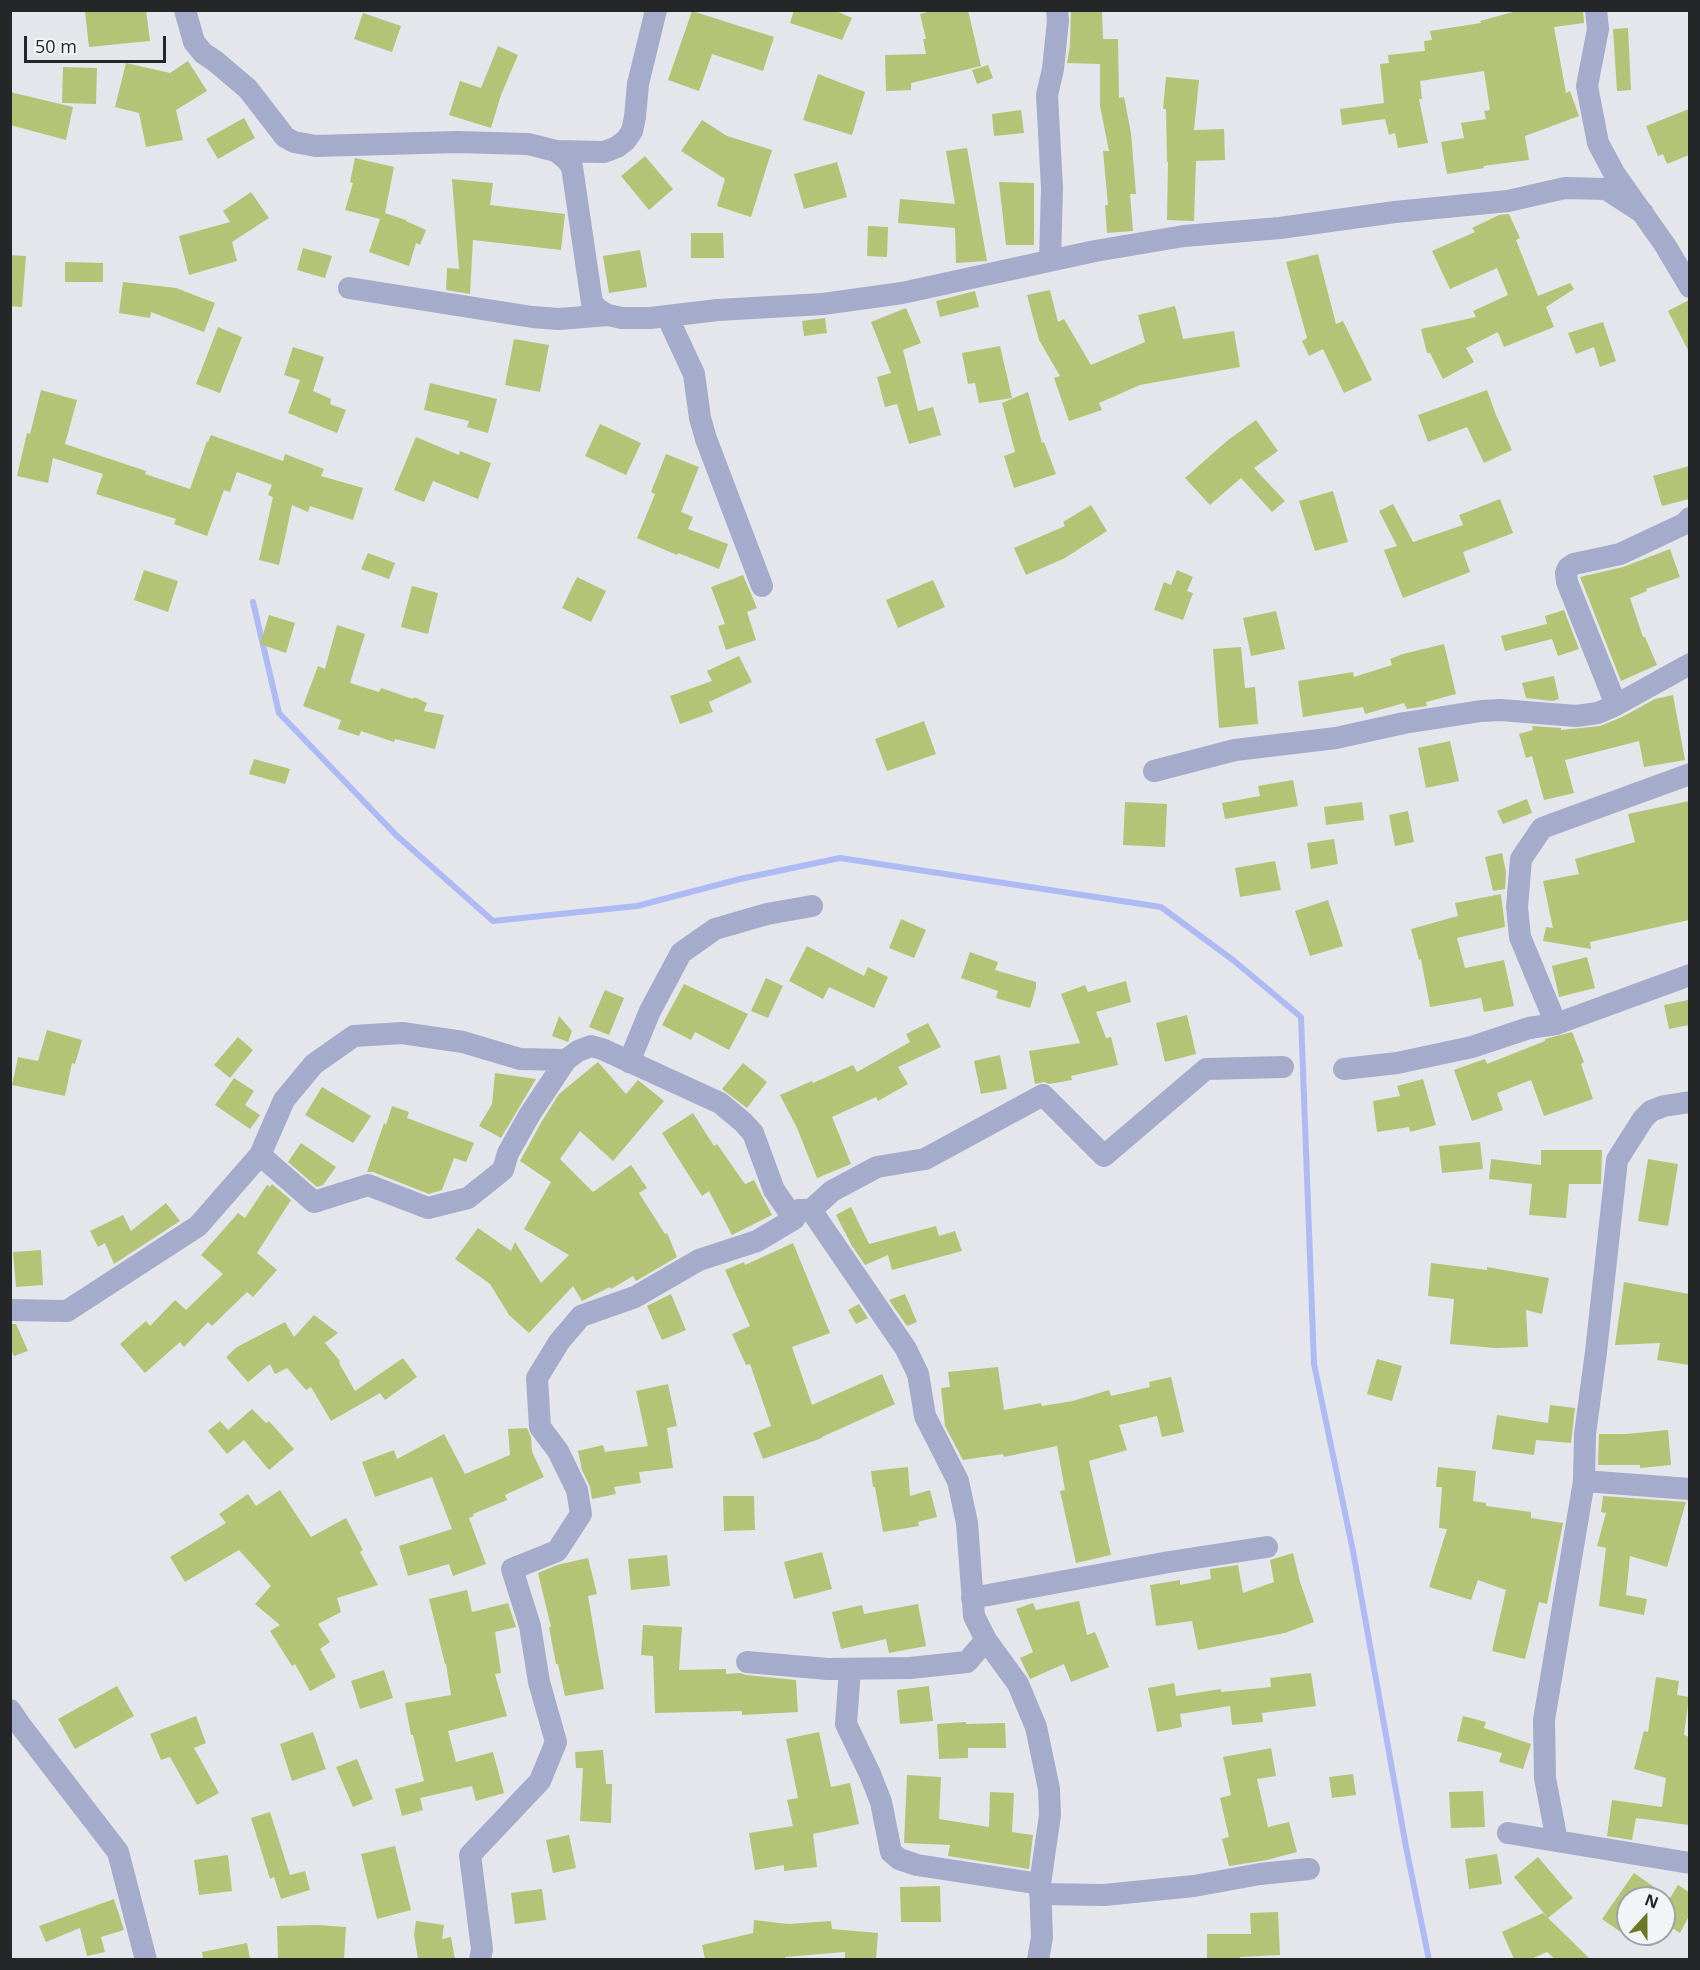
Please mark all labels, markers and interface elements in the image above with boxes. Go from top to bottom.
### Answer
scale bar [27,24,170,62]
text: 50 m [35,34,77,58]
north arrow [1616,1886,1676,1946]
text: N [1642,1888,1662,1914]

